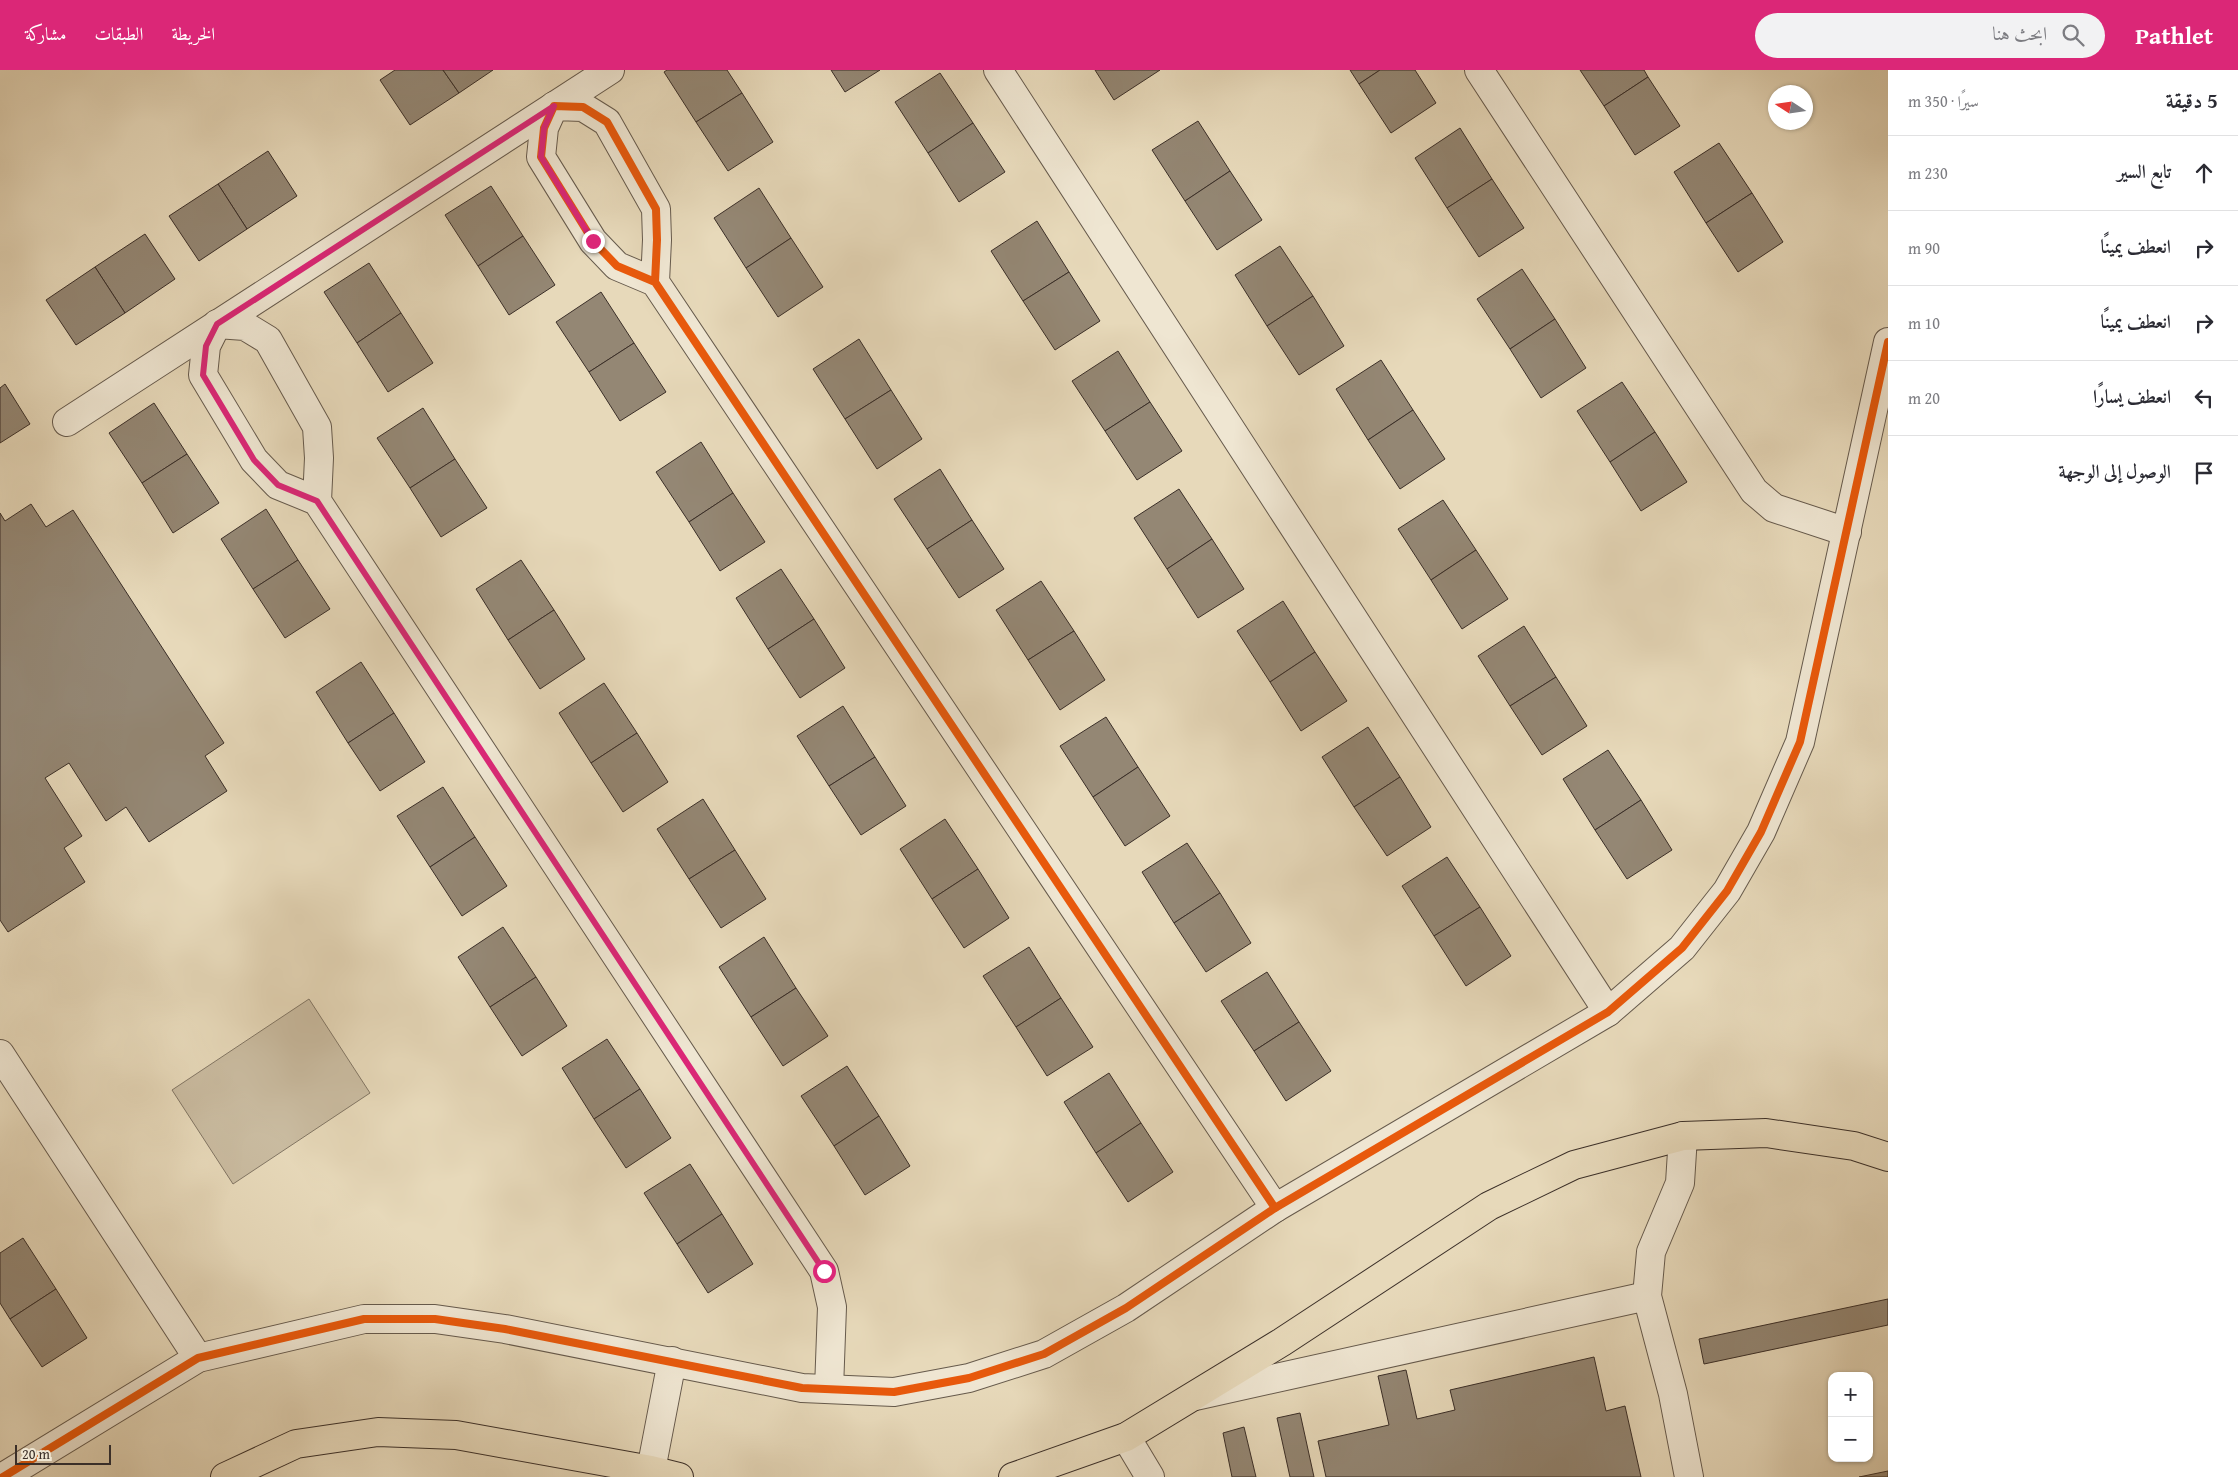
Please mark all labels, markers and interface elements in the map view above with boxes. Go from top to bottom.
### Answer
search box [1755,13,2105,58]
text: Pathlet [2135,18,2213,53]
text: ابحث هنا [1992,19,2047,47]
text: مشاركة [25,20,66,47]
text: الطبقات [94,20,143,47]
text: الخريطة [171,20,215,47]
icon: search [2059,21,2087,49]
north arrow [1768,85,1813,130]
text: 5 دقيقة [2166,85,2218,116]
text: سيرًا · 350 m [1908,89,1979,113]
text: تابع السير [2117,157,2171,185]
icon: ahead [2190,159,2218,187]
text: 230 m [1908,161,1948,185]
route end [582,230,605,253]
text: انعطف يمينًا [2101,232,2171,260]
icon: right [2190,234,2218,262]
text: 90 m [1908,236,1940,260]
text: انعطف يمينًا [2101,307,2171,335]
icon: right [2190,309,2218,337]
text: 10 m [1908,311,1940,335]
text: انعطف يسارًا [2093,382,2171,410]
icon: left [2190,384,2218,412]
text: 20 m [1908,386,1940,410]
text: الوصول إلى الوجهة [2059,457,2171,485]
icon: arrive [2190,459,2218,487]
route start [813,1260,836,1283]
map controls [1828,1372,1873,1462]
button: + [1828,1372,1873,1417]
button: − [1828,1417,1873,1462]
scale bar [15,1442,111,1465]
text: 20 m [22,1444,50,1464]

